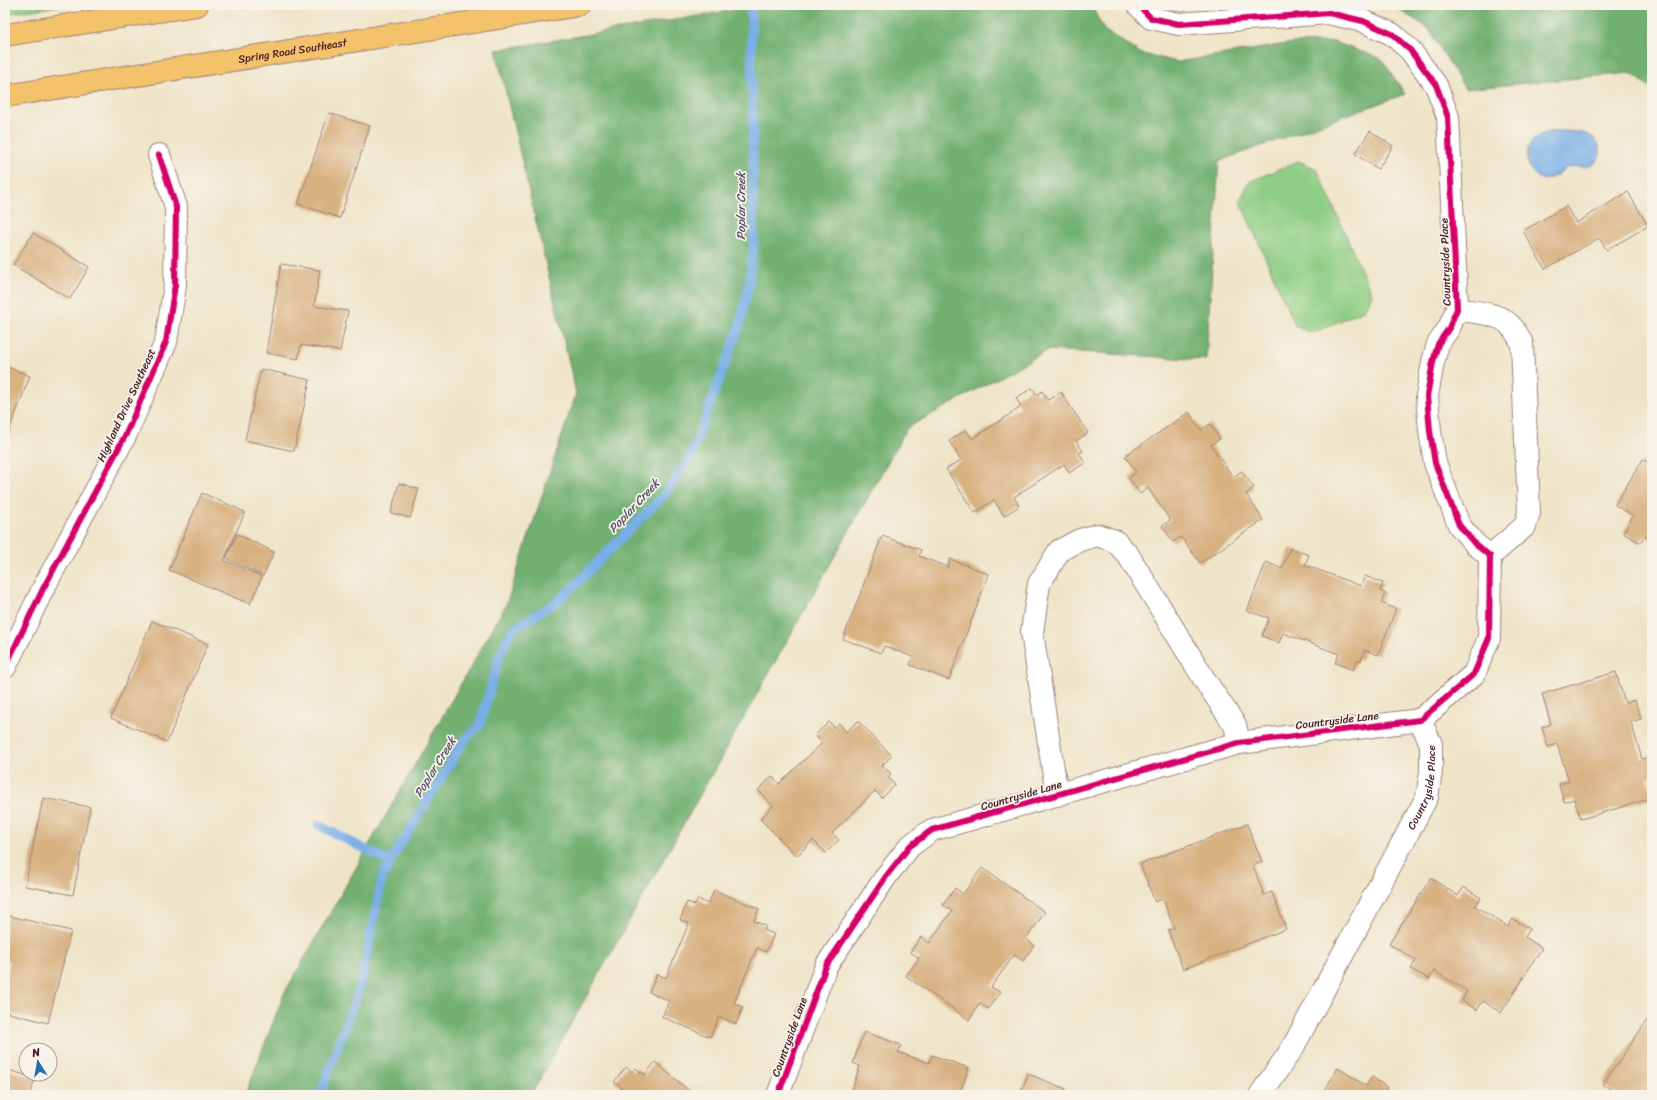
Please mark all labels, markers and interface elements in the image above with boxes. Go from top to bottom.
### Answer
street label: Spring Road Southeast [237,33,349,69]
water label: Poplar Creek [730,170,752,240]
street label: Countryside Place [1434,217,1457,306]
street label: Highland Drive Southeast [92,345,161,465]
water label: Poplar Creek [603,472,666,538]
street label: Countryside Lane [1294,706,1380,735]
water label: Poplar Creek [408,731,463,802]
street label: Countryside Place [1402,745,1441,833]
street label: Countryside Lane [978,775,1065,816]
street label: Countryside Lane [766,994,813,1080]
north arrow [18,1042,58,1082]
text: N [30,1043,42,1063]

